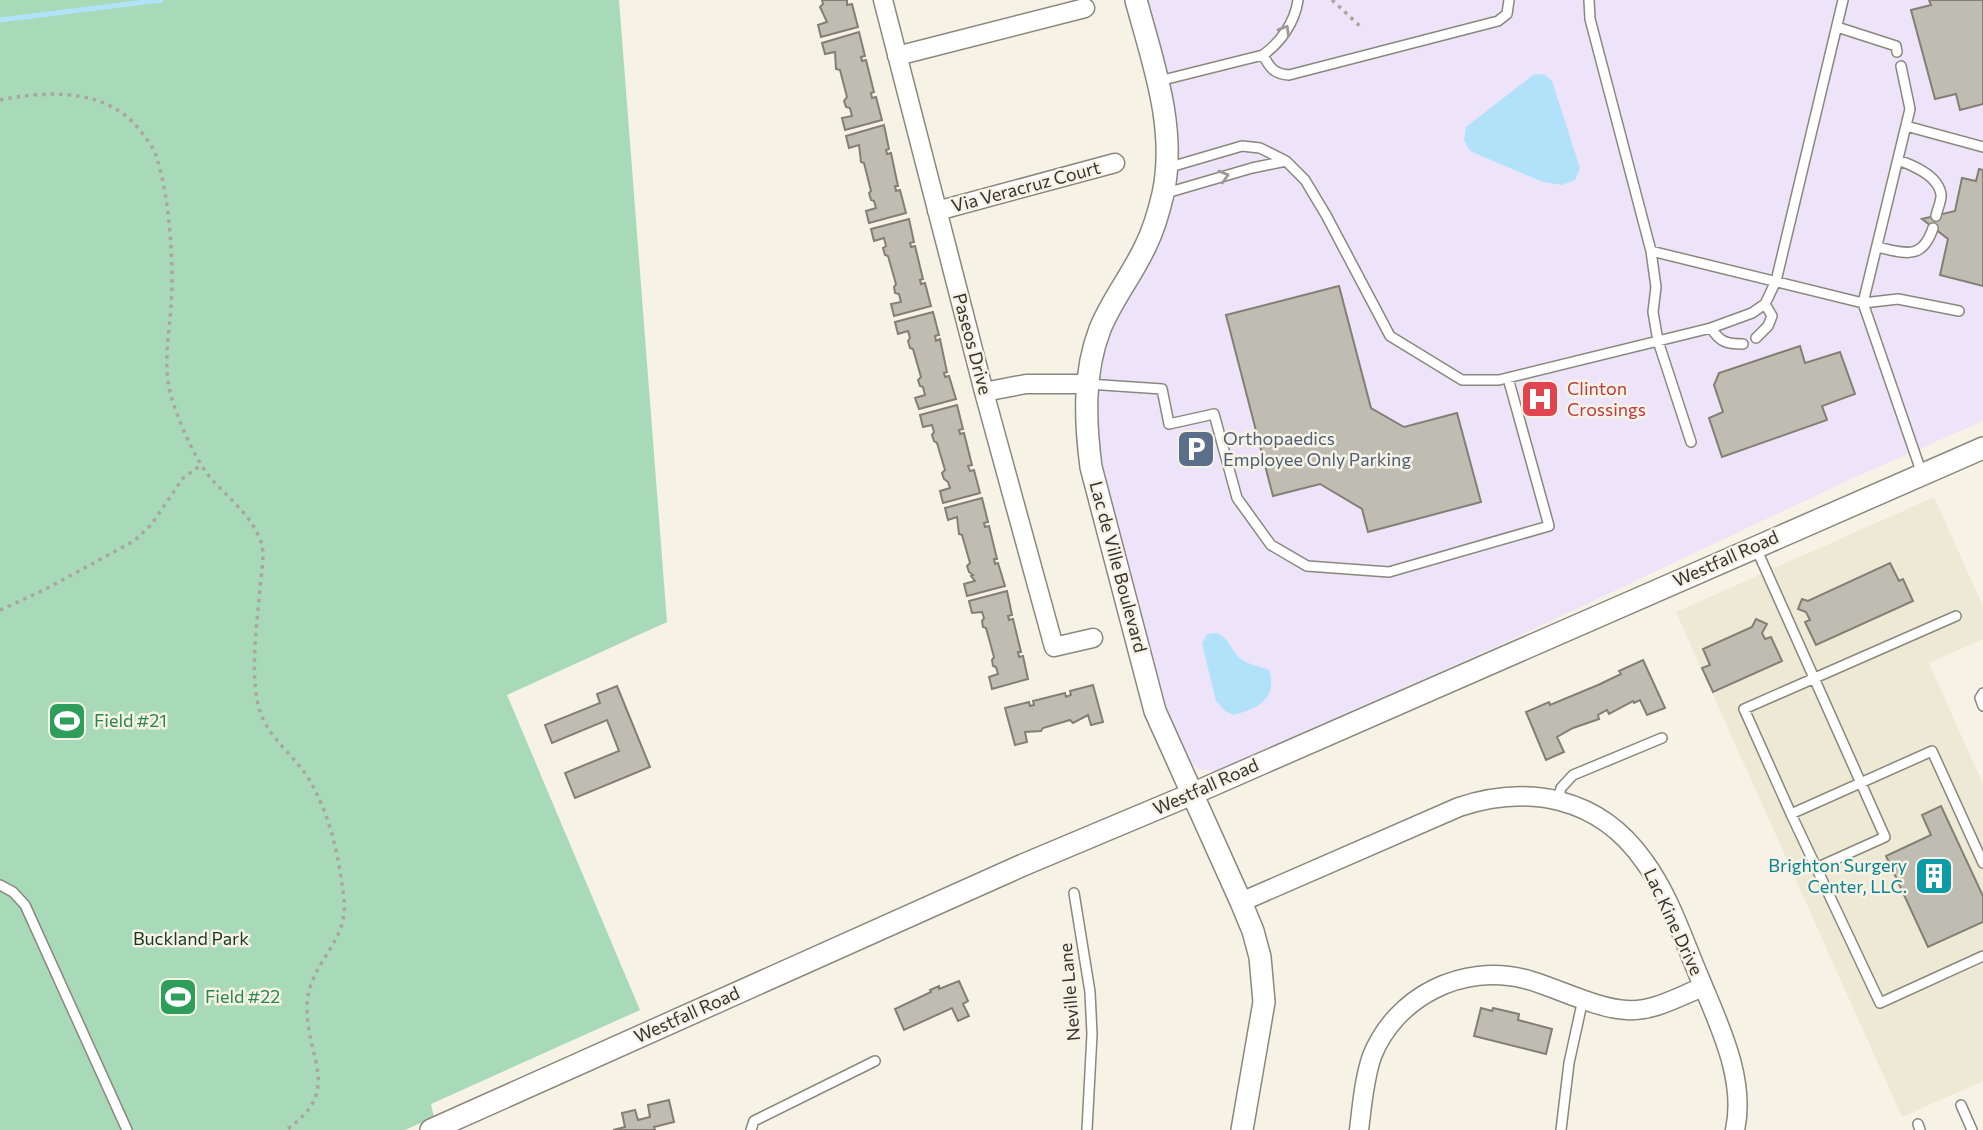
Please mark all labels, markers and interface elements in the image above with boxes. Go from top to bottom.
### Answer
one-way arrow [1277,25,1290,38]
street label: Via Veracruz Court [949,156,1103,216]
one-way arrow [1218,170,1230,185]
street label: Paseos Drive [949,291,997,397]
place label: Clinton Crossings [1567,377,1646,420]
hospital icon: Clinton Crossings [1519,378,1561,420]
place label: Orthopaedics Employee Only Parking [1223,427,1411,470]
parking icon: Orthopaedics Employee Only Parking [1175,428,1217,470]
street label: Lac de Ville Boulevard [1086,479,1152,655]
street label: Westfall Road [1669,525,1782,591]
sports icon: Field #21 [46,700,88,742]
place label: Field #21 [94,709,167,731]
street label: Westfall Road [1149,753,1262,819]
place label: Brighton Surgery Center, LLC. [1768,854,1907,897]
building icon: Brighton Surgery Center, LLC. [1913,855,1955,897]
street label: Lac Kine Drive [1640,865,1708,979]
park label: Buckland Park [133,927,249,949]
street label: Neville Lane [1054,942,1084,1042]
sports icon: Field #22 [157,976,199,1018]
street label: Westfall Road [630,981,743,1047]
place label: Field #22 [205,985,280,1007]

